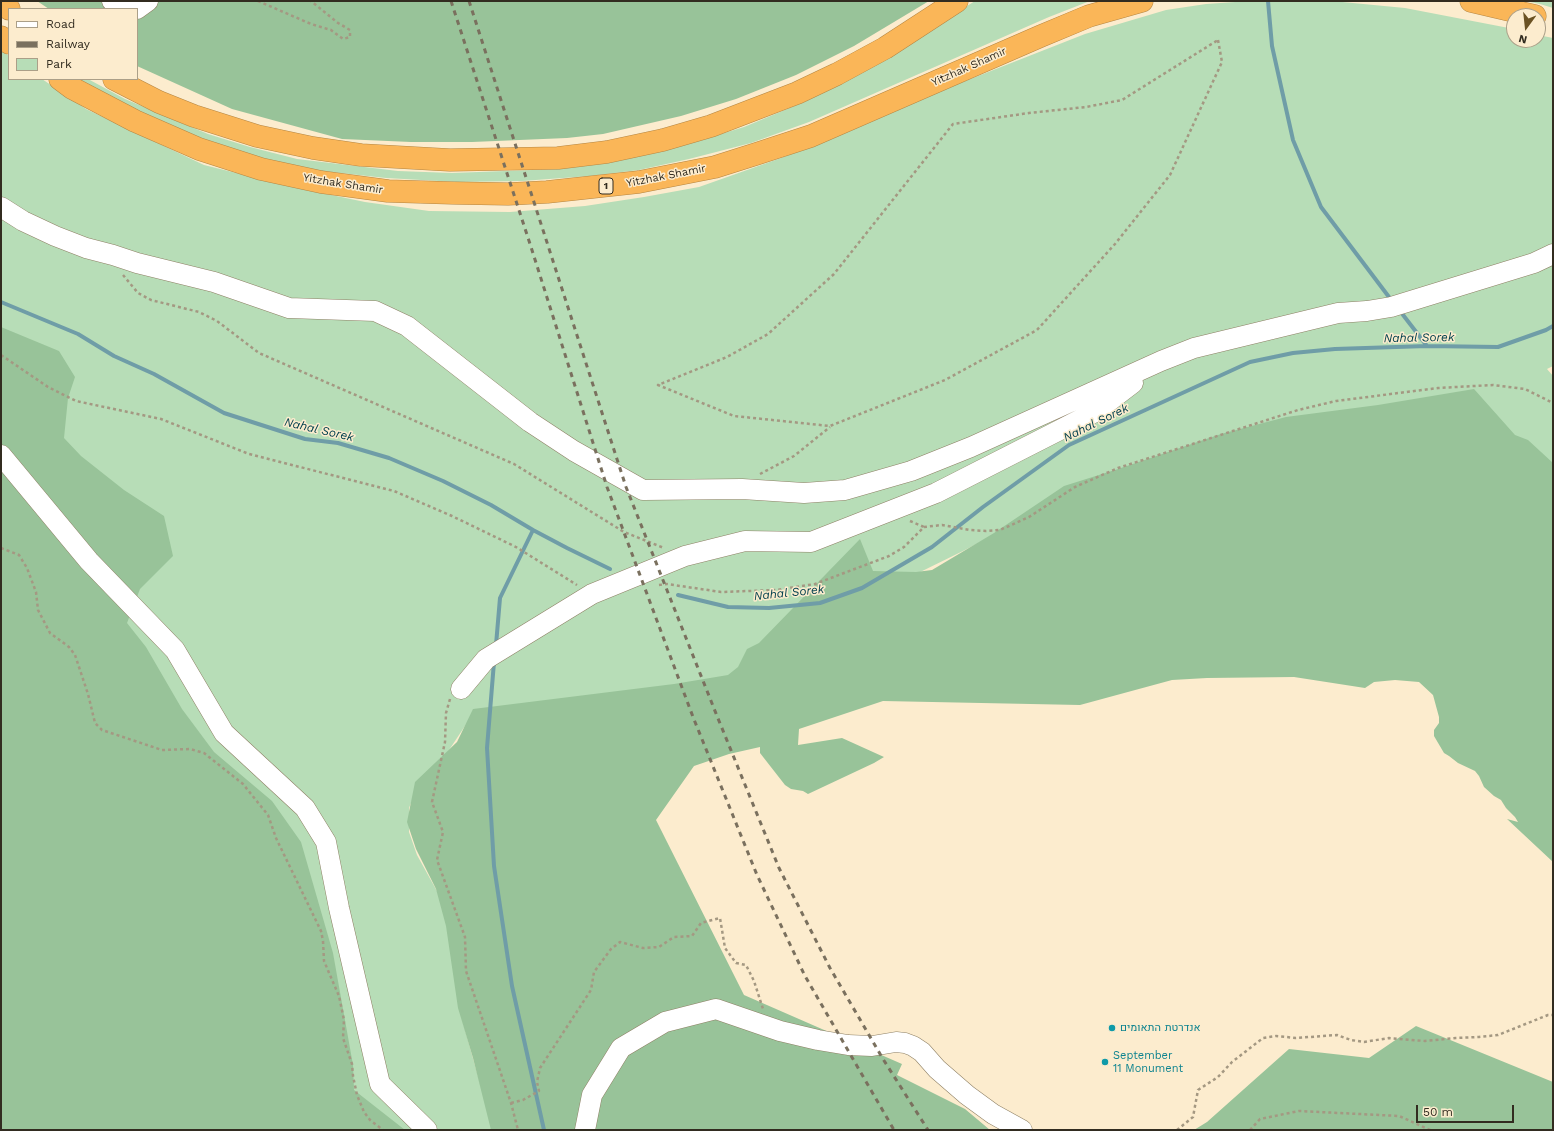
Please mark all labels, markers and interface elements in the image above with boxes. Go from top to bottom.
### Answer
legend [8,8,138,80]
north arrow [1506,8,1546,48]
text: Road [46,17,75,31]
text: N [1517,32,1529,46]
text: Railway [46,37,90,51]
street label: Yitzhak Shamir [929,45,1009,89]
text: Park [46,57,72,71]
street label: Yitzhak Shamir [625,162,707,190]
street label: Yitzhak Shamir [302,171,384,197]
road number: 1 [599,178,613,194]
water label: Nahal Sorek [1383,330,1455,346]
water label: Nahal Sorek [1061,401,1131,445]
water label: Nahal Sorek [283,415,355,445]
water label: Nahal Sorek [753,582,825,604]
place label: אנדרטת התאומים [1120,1021,1200,1035]
marker: אנדרטת התאומים [1107,1023,1117,1033]
place label: September 11 Monument [1113,1049,1183,1075]
marker: September 11 Monument [1100,1057,1110,1067]
scale bar [1418,1097,1516,1123]
text: 50 m [1423,1105,1453,1119]

